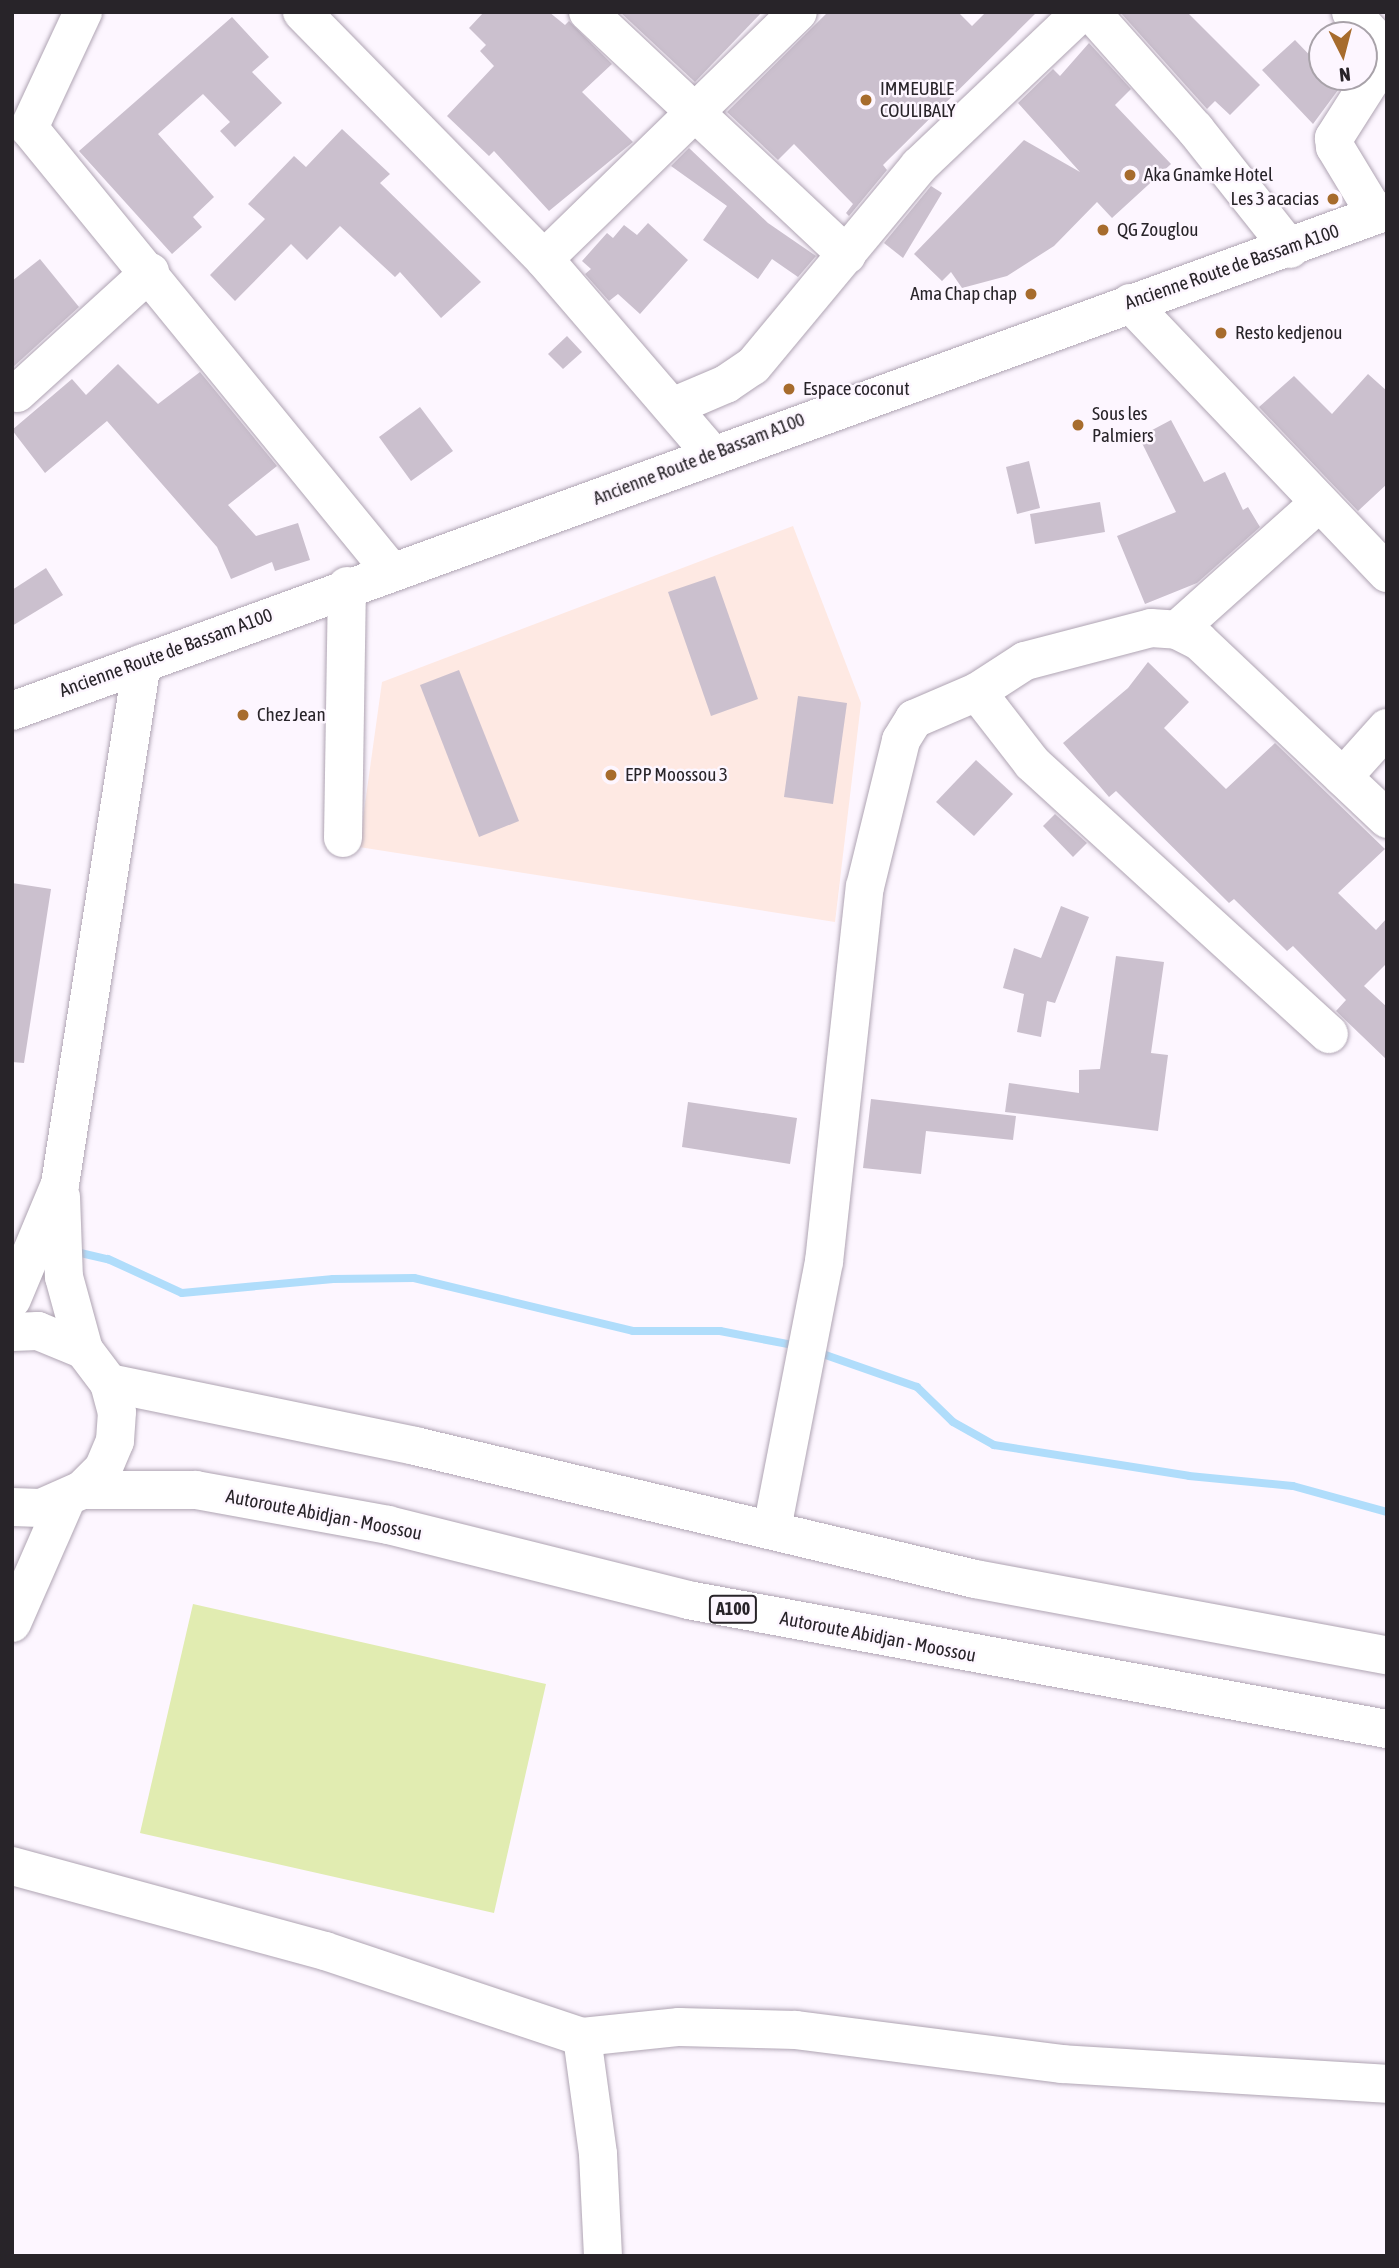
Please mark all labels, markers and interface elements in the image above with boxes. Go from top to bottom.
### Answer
north arrow [1308,21,1378,91]
text: N [1338,63,1352,86]
place label: IMMEUBLE COULIBALY [880,78,955,122]
marker: IMMEUBLE COULIBALY [858,92,874,108]
place label: Aka Gnamke Hotel [1144,164,1273,186]
marker: Aka Gnamke Hotel [1122,167,1138,183]
place label: Les 3 acacias [1231,188,1319,210]
marker: Les 3 acacias [1325,191,1341,207]
place label: QG Zouglou [1117,219,1199,241]
street label: Ancienne Route de Bassam A100 [1122,220,1342,314]
marker: QG Zouglou [1095,222,1111,238]
place label: Ama Chap chap [910,283,1017,305]
marker: Ama Chap chap [1023,286,1039,302]
place label: Resto kedjenou [1235,322,1342,344]
marker: Resto kedjenou [1213,325,1229,341]
place label: Espace coconut [803,378,910,400]
marker: Espace coconut [781,381,797,397]
place label: Sous les Palmiers [1092,403,1154,447]
street label: Ancienne Route de Bassam A100 [590,408,808,510]
marker: Sous les Palmiers [1070,417,1086,433]
street label: Ancienne Route de Bassam A100 [56,604,276,702]
place label: Chez Jean [257,704,326,726]
marker: Chez Jean [235,707,251,723]
place label: EPP Moossou 3 [625,764,728,786]
marker: EPP Moossou 3 [603,767,619,783]
street label: Autoroute Abidjan - Moossou [224,1485,424,1545]
road number: A100 [708,1594,758,1624]
street label: Autoroute Abidjan - Moossou [778,1607,978,1667]

